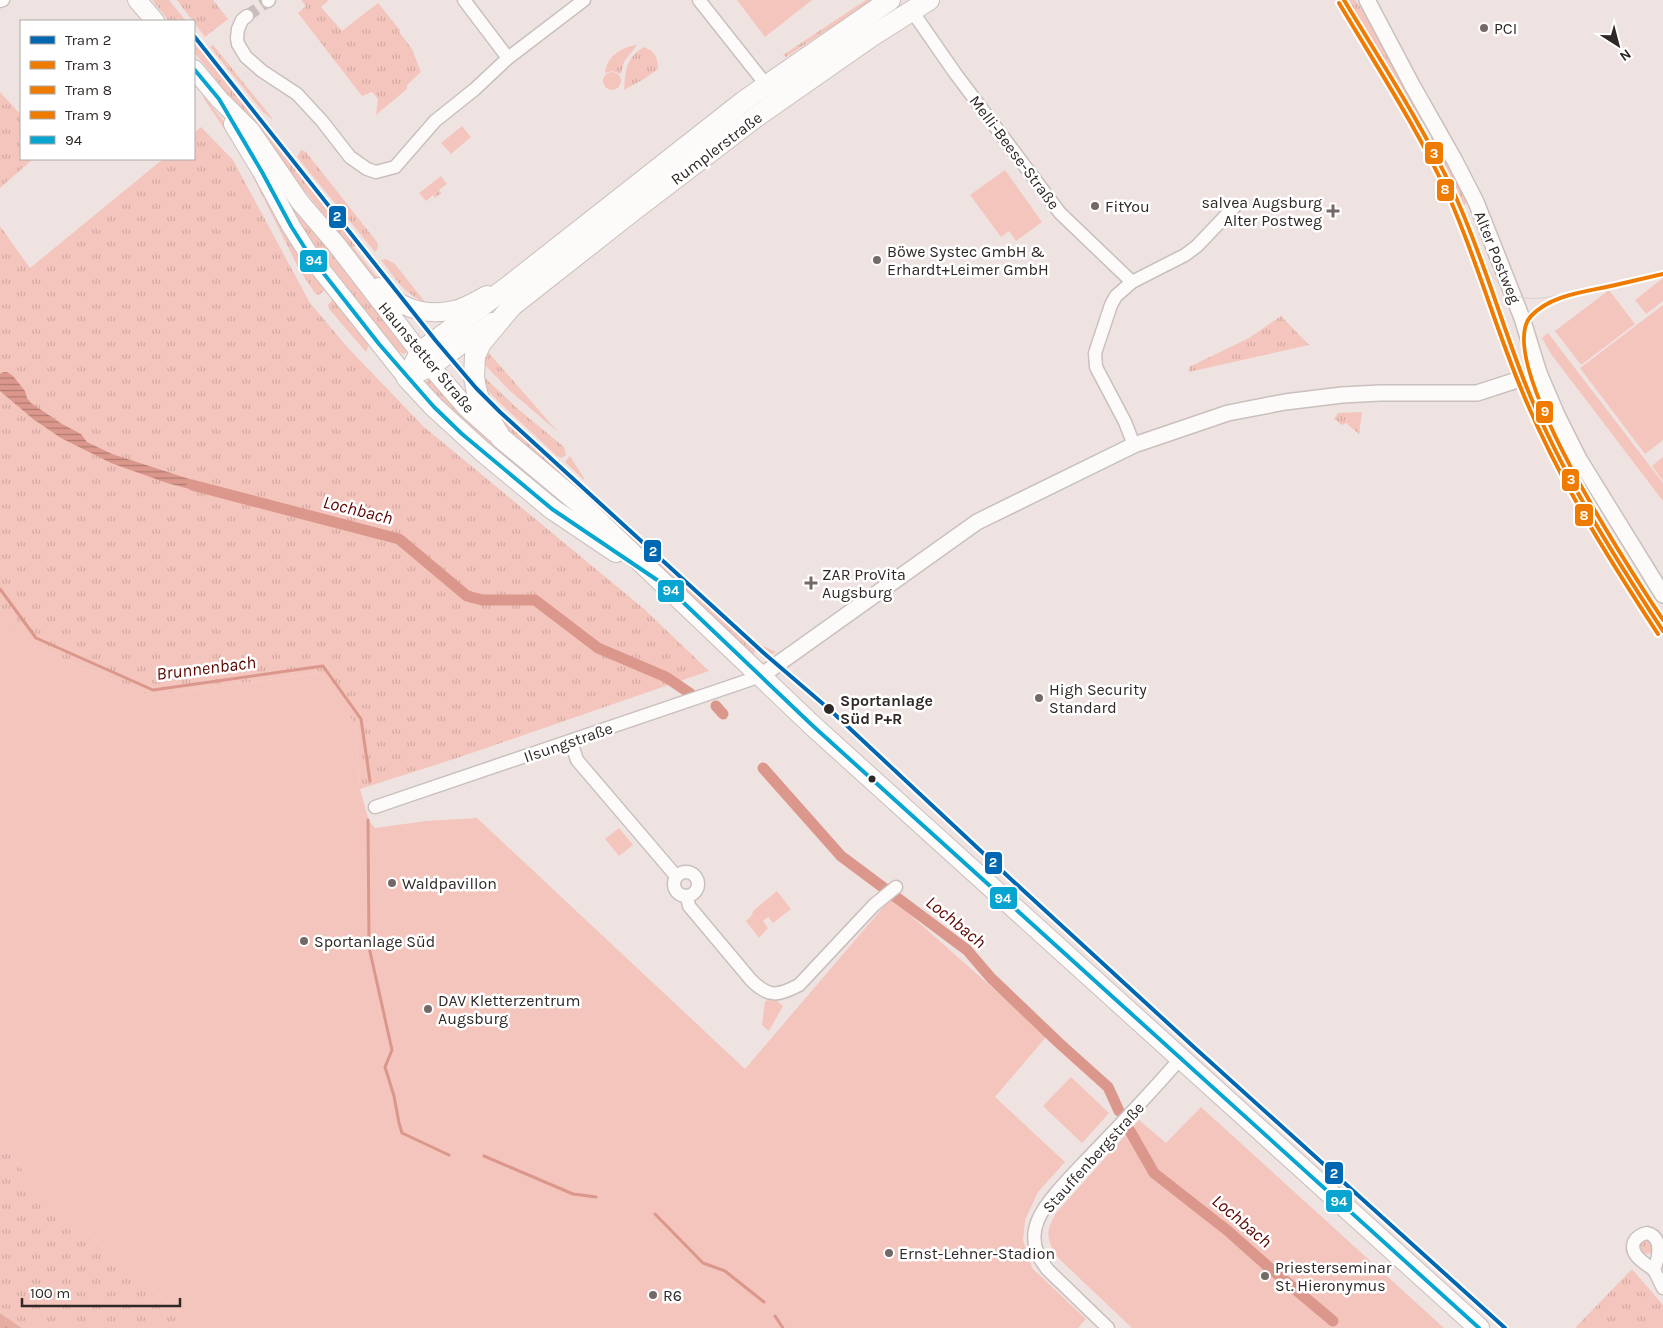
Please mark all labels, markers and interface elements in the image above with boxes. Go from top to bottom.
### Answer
place label: PCI [1494,19,1517,38]
legend [20,20,195,160]
north arrow [1593,20,1643,70]
marker: PCI [1478,22,1490,34]
text: Tram 2 [65,31,111,49]
text: N [1616,45,1634,65]
text: Tram 3 [65,56,112,74]
text: Tram 8 [65,81,112,99]
street label: Melli-Beese-Straße [966,91,1064,213]
text: Tram 9 [65,106,111,124]
street label: Rumplerstraße [667,108,766,189]
text: 94 [65,131,83,149]
line badge: 3 [1424,141,1444,165]
text: 3 [1430,145,1438,162]
line badge: 8 [1436,178,1455,202]
text: 8 [1440,181,1450,198]
place label: salvea Augsburg Alter Postweg [1201,193,1322,230]
place label: FitYou [1105,197,1150,216]
marker: FitYou [1089,200,1101,212]
marker: salvea Augsburg Alter Postweg [1326,204,1340,218]
line badge: 2 [328,205,347,229]
text: 2 [333,208,341,225]
street label: Alter Postweg [1470,208,1525,306]
place label: Böwe Systec GmbH & Erhardt+Leimer GmbH [887,242,1049,279]
line badge: 94 [299,249,328,273]
text: 94 [306,252,323,269]
marker: Böwe Systec GmbH & Erhardt+Leimer GmbH [871,254,883,266]
street label: Haunstetter Straße [374,298,479,417]
line badge: 9 [1535,400,1554,424]
text: 9 [1541,403,1549,420]
line badge: 3 [1561,468,1580,492]
text: 3 [1567,471,1575,488]
water label: Lochbach [321,491,395,529]
line badge: 8 [1574,503,1594,527]
text: 8 [1579,507,1589,524]
line badge: 2 [643,539,662,563]
text: 2 [649,543,657,560]
place label: ZAR ProVita Augsburg [822,565,906,602]
marker: ZAR ProVita Augsburg [804,576,818,590]
line badge: 94 [657,579,685,603]
text: 94 [663,582,680,599]
water label: Brunnenbach [155,651,257,685]
place label: High Security Standard [1049,680,1147,717]
place label: Sportanlage Süd P+R [840,691,933,728]
marker: High Security Standard [1033,692,1045,704]
marker: Sportanlage Süd P+R [822,702,836,716]
street label: Ilsungstraße [521,718,615,767]
unlabelled marker [867,774,877,784]
line badge: 2 [984,851,1003,875]
text: 2 [989,854,997,871]
place label: Waldpavillon [402,874,497,893]
marker: Waldpavillon [386,877,398,889]
line badge: 94 [989,886,1018,910]
text: 94 [995,890,1012,907]
water label: Lochbach [921,891,991,953]
place label: Sportanlage Süd [314,932,435,951]
marker: Sportanlage Süd [298,935,310,947]
place label: DAV Kletterzentrum Augsburg [438,991,580,1028]
marker: DAV Kletterzentrum Augsburg [422,1003,434,1015]
street label: Stauffenbergstraße [1039,1098,1148,1217]
line badge: 2 [1324,1161,1344,1185]
text: 2 [1330,1165,1338,1182]
line badge: 94 [1325,1189,1353,1213]
water label: Lochbach [1208,1190,1276,1252]
text: 94 [1331,1193,1348,1210]
place label: Ernst-Lehner-Stadion [899,1244,1055,1263]
marker: Ernst-Lehner-Stadion [883,1247,895,1259]
place label: Priesterseminar St. Hieronymus [1275,1258,1392,1295]
marker: Priesterseminar St. Hieronymus [1259,1270,1271,1282]
scale bar [22,1276,180,1308]
text: 100 m [30,1284,70,1302]
place label: R6 [663,1286,682,1305]
marker: R6 [647,1289,659,1301]

